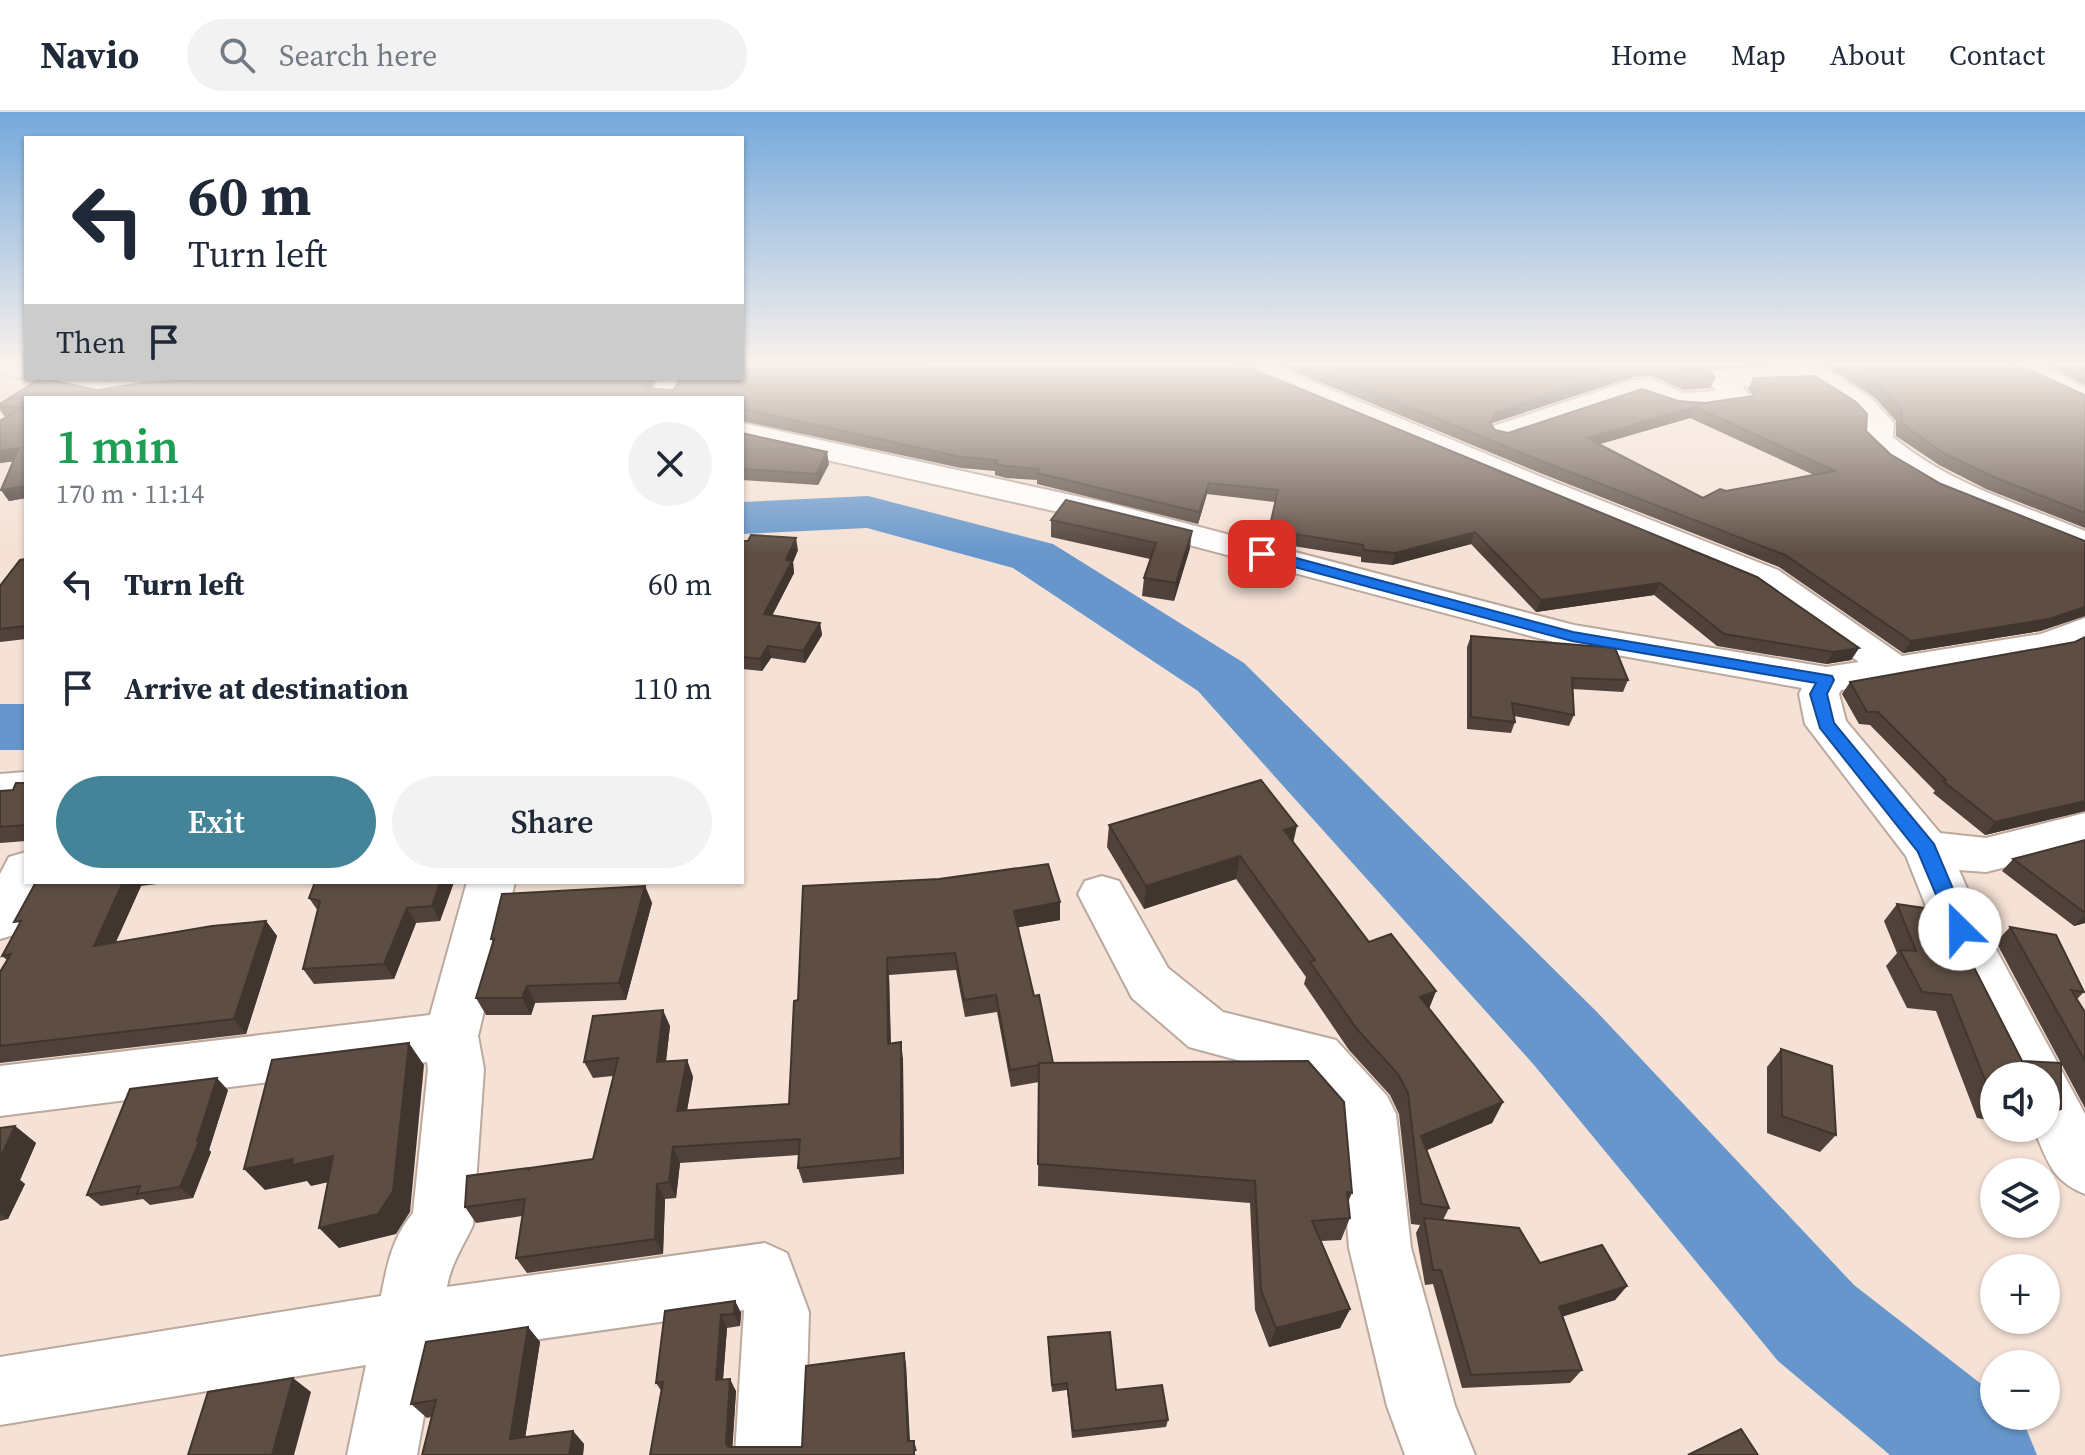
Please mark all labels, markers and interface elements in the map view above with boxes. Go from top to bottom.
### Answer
search box [187,19,747,91]
text: Navio [40,29,139,81]
icon: search [215,33,259,77]
text: Search here [279,35,437,76]
text: Home [1611,36,1687,74]
text: Map [1731,36,1786,74]
text: About [1830,36,1905,74]
text: Contact [1949,36,2045,74]
text: 60 m [188,157,311,234]
icon: left [56,168,160,272]
text: Turn left [188,230,327,279]
icon: arrive [142,320,186,364]
text: Then [56,322,126,363]
text: 1 min [56,413,179,479]
button: close [628,422,712,506]
text: 170 m · 11:14 [56,476,204,512]
pin [1228,520,1296,588]
icon: arrive [1240,532,1284,576]
icon: left [56,562,100,606]
text: Turn left [124,564,244,605]
text: 60 m [648,564,712,605]
icon: arrive [56,666,100,710]
text: Arrive at destination [124,668,409,709]
text: 110 m [633,668,712,709]
button: Exit [56,776,376,868]
button: Share [392,776,712,868]
position arrow [1918,887,2002,971]
map controls [1980,1062,2060,1430]
button: sound [1980,1062,2060,1142]
button: layers [1980,1158,2060,1238]
button: + [1980,1254,2060,1334]
button: − [1980,1350,2060,1430]

